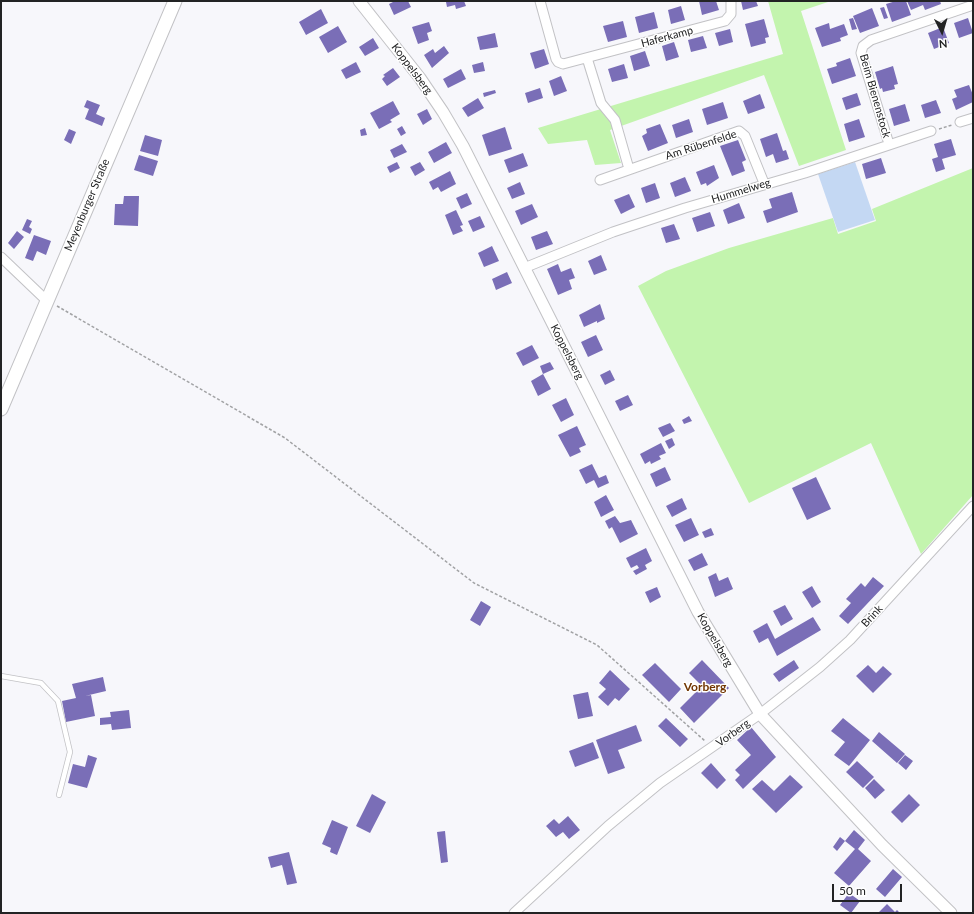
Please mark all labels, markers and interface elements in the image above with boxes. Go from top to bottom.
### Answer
north arrow [922,12,962,52]
street label: Haferkamp [640,24,694,50]
text: N [938,38,948,51]
street label: Koppelsberg [389,41,435,97]
street label: Beim Bienenstock [857,53,893,139]
street label: Am Rübenfelde [664,127,738,163]
street label: Meyenburger Straße [62,157,112,253]
street label: Hummelweg [710,176,772,206]
street label: Koppelsberg [547,322,587,382]
street label: Brink [859,602,885,630]
street label: Koppelsberg [694,611,736,669]
district label: Vorberg [684,680,726,694]
street label: Vorberg [714,716,752,750]
scale bar [834,876,904,902]
text: 50 m [839,883,866,898]

